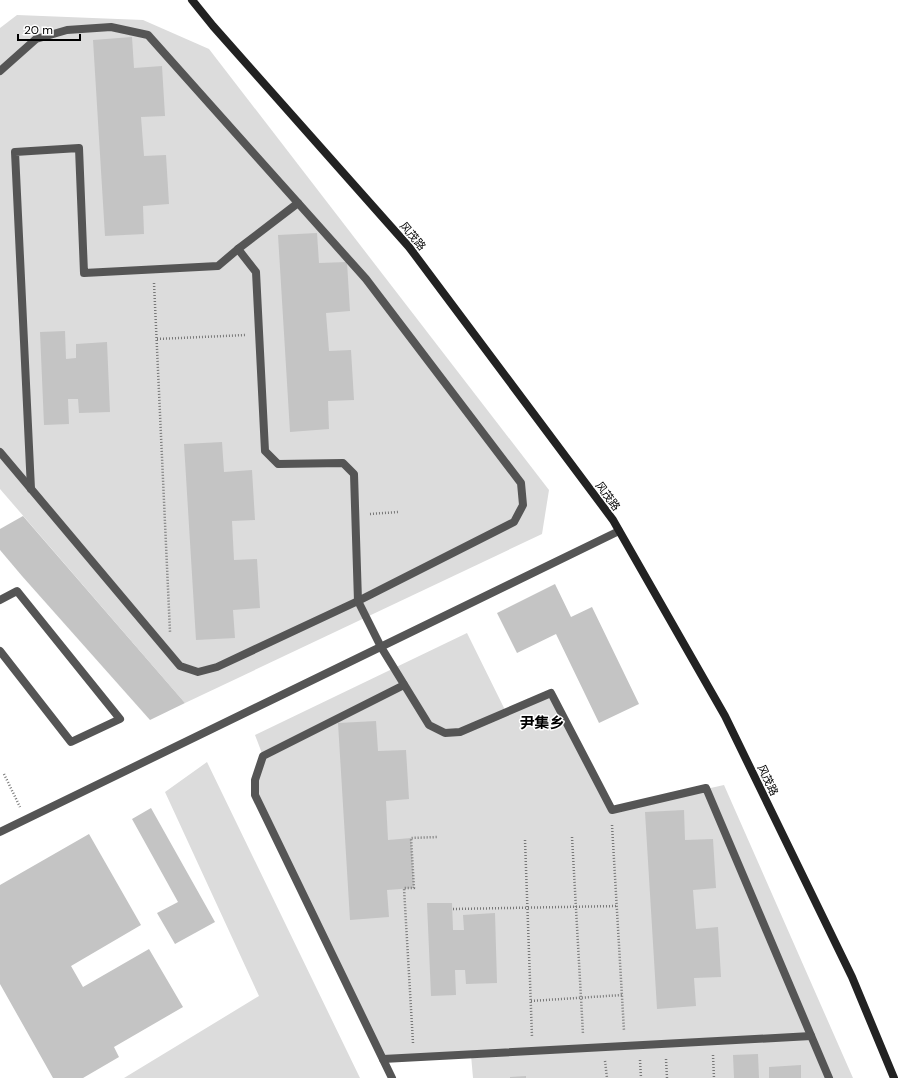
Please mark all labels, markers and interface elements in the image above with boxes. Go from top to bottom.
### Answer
scale bar [18,16,80,42]
text: 20 m [24,22,53,38]
street label: 风茂路 [397,219,429,253]
street label: 风茂路 [592,479,624,513]
district label: 尹集乡 [519,713,565,733]
street label: 风茂路 [754,762,782,798]

